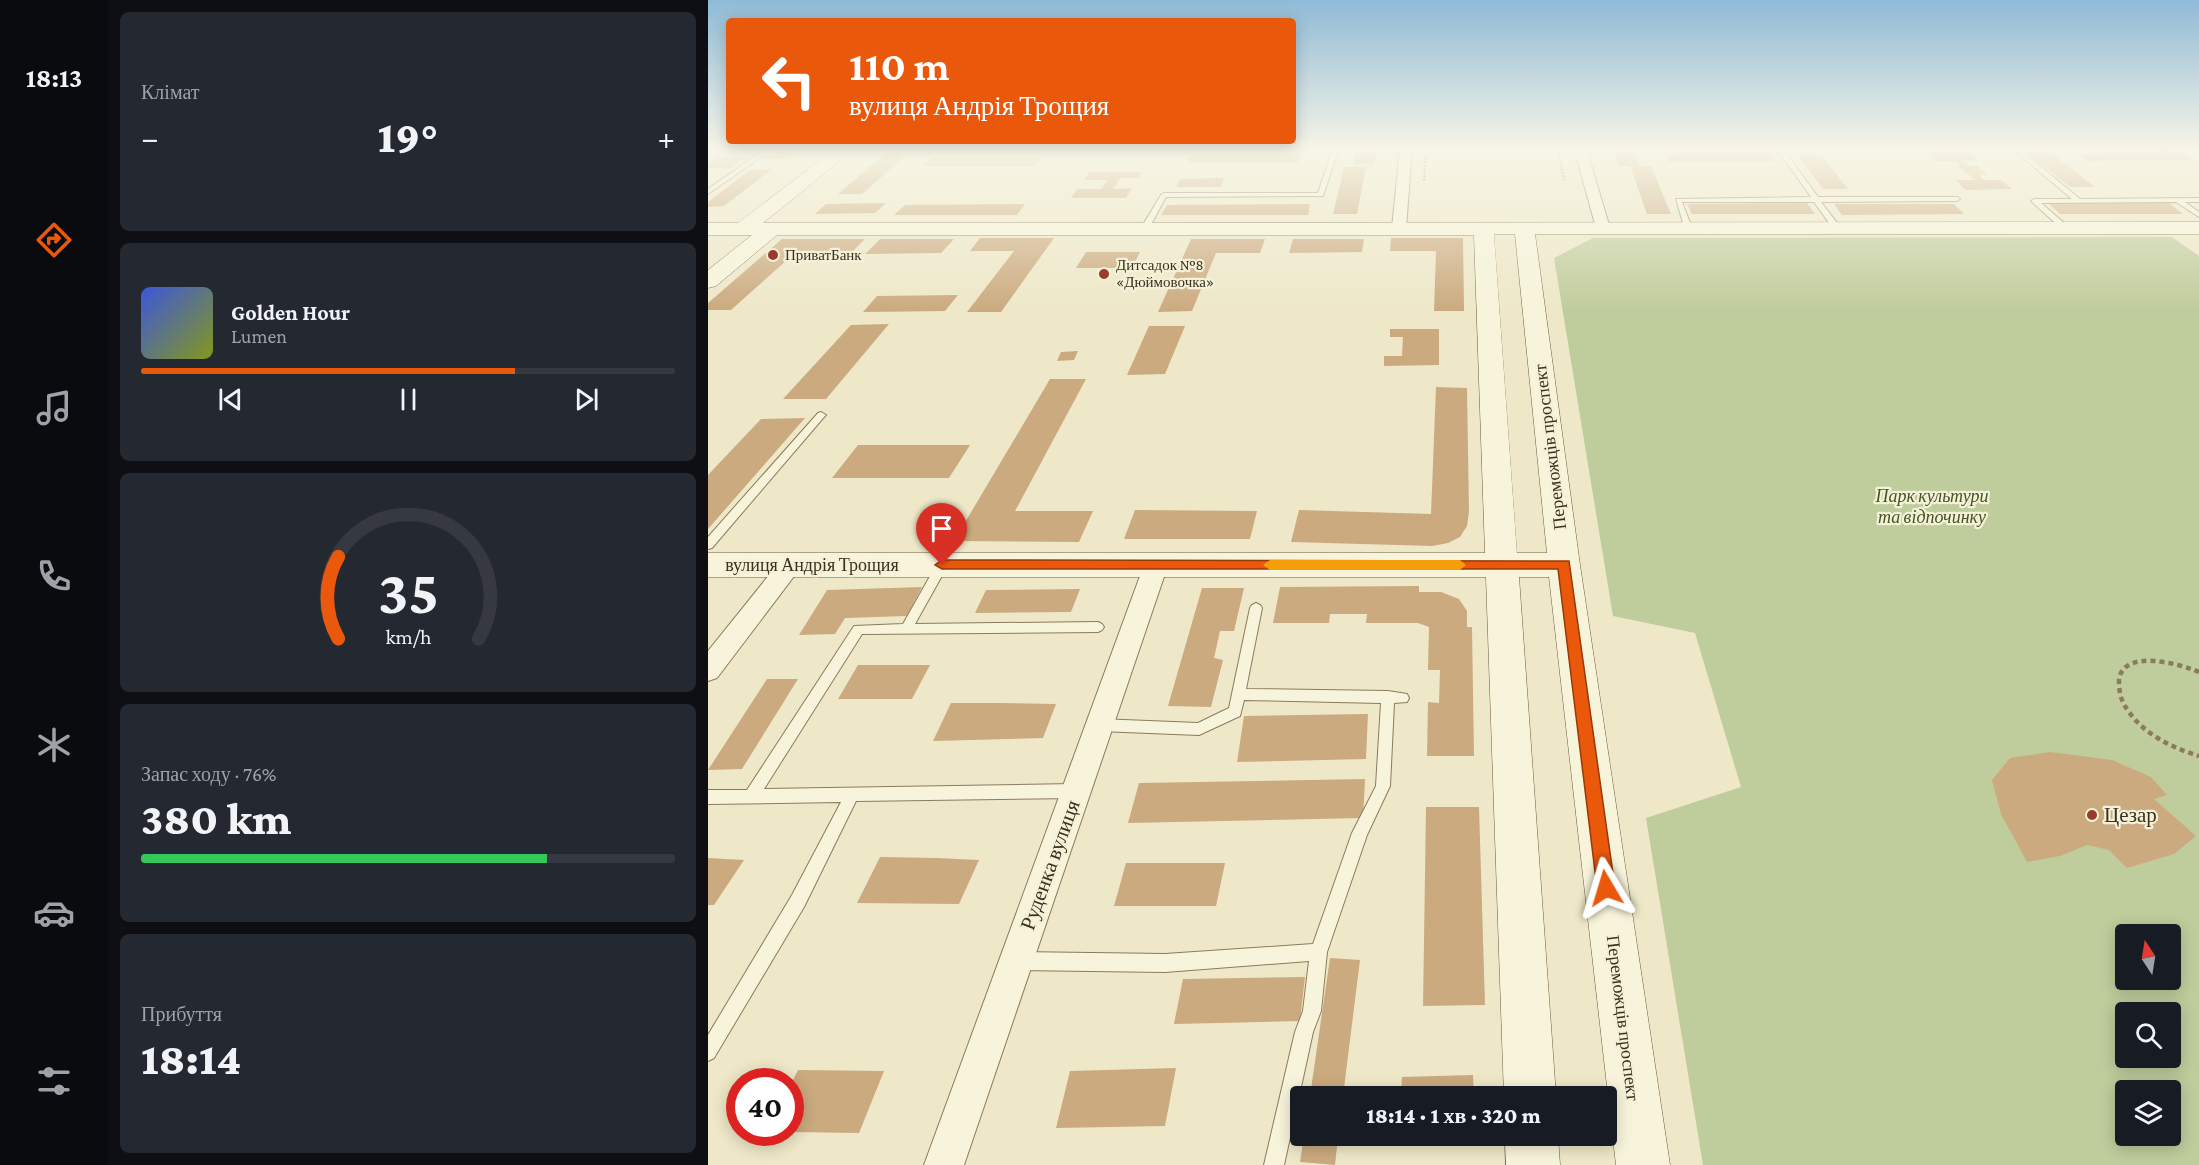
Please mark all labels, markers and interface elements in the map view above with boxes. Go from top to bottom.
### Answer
icon: left [750,42,828,120]
text: 110 m [849,42,950,89]
text: 18:13 [26,63,82,93]
text: Клімат [141,81,200,103]
text: вулиця Андрія Трощия [849,91,1109,121]
text: 19° [378,112,438,162]
text: − [141,119,158,156]
text: + [658,119,675,156]
icon: directions [33,219,75,261]
place label: ПриватБанк [785,247,862,263]
marker: ПриватБанк [766,248,780,262]
place label: Дитсадок №8 «Дюймовочка» [1116,257,1214,290]
marker: Дитсадок №8 «Дюймовочка» [1097,267,1111,281]
text: Golden Hour [231,300,350,325]
text: Lumen [231,325,287,347]
street label: Переможців проспект [1530,363,1570,531]
icon: previous [214,383,247,416]
icon: pause [392,383,425,416]
icon: next [570,383,603,416]
icon: music [33,387,75,429]
park label: Парк культури та відпочинку [1875,486,1988,527]
pin [916,503,967,565]
icon: arrive [925,512,958,545]
icon: phone [33,555,75,597]
street label: вулиця Андрія Трощия [725,555,899,575]
text: 35 [377,558,439,627]
text: km/h [385,626,432,650]
icon: climate [33,724,75,766]
text: Запас ходу · 76% [141,763,276,785]
text: 380 km [141,794,291,844]
street label: Руденка вулиця [1015,796,1085,933]
place label: Цезар [2104,803,2157,827]
marker: Цезар [2085,808,2099,822]
position arrow [1574,856,1638,920]
icon: car [33,892,75,934]
north arrow [2115,924,2181,990]
map controls [2115,924,2181,1146]
street label: Переможців проспект [1603,934,1643,1102]
button: search [2115,1002,2181,1068]
text: Прибуття [141,1003,222,1025]
text: 18:14 [141,1034,241,1084]
icon: filters [33,1060,75,1102]
speed limit sign: 40 [726,1068,804,1146]
button: layers [2115,1080,2181,1146]
text: 18:14 · 1 хв · 320 m [1366,1103,1541,1128]

